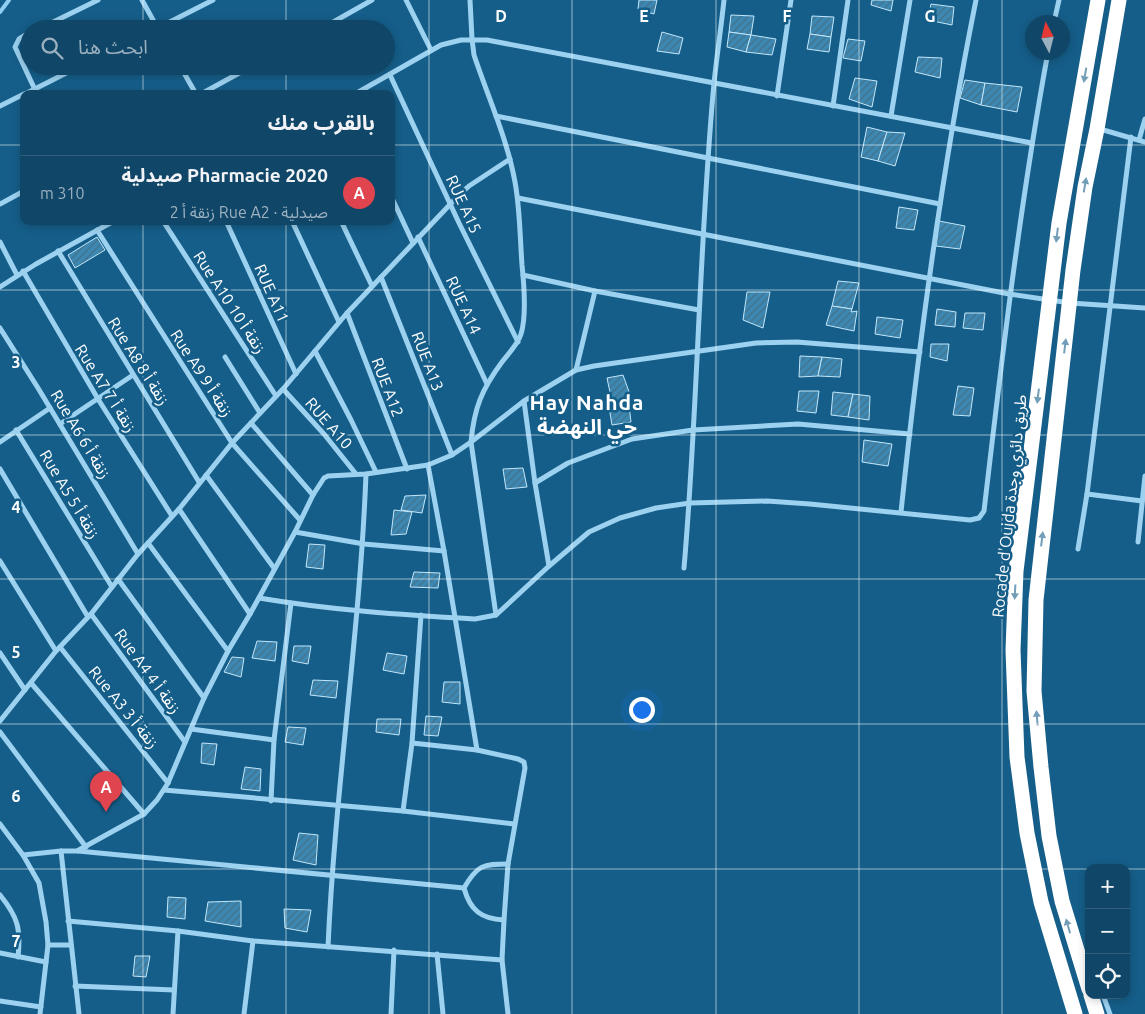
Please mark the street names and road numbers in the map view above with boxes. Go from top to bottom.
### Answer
street label: RUE A15 [443,172,485,236]
street label: Rue A10 زنقة أ 10 [189,247,270,357]
street label: RUE A11 [251,261,293,325]
street label: RUE A14 [443,273,485,337]
street label: Rue A8 زنقة أ 8 [104,314,173,409]
street label: Rue A9 زنقة أ 9 [166,326,237,420]
street label: RUE A13 [408,329,448,393]
street label: Rue A7 زنقة أ 7 [71,341,140,436]
street label: RUE A12 [368,355,408,419]
street label: Rue A6 زنقة أ 6 [47,386,115,482]
street label: RUE A10 [302,394,356,452]
street label: Rocade d'Oujda طريق دائري وجدة [988,394,1033,619]
street label: Rue A5 زنقة أ 5 [36,446,104,542]
street label: Rue A4 زنقة أ 4 [110,625,185,717]
street label: Rue A3 زنقة أ 3 [85,662,163,752]

